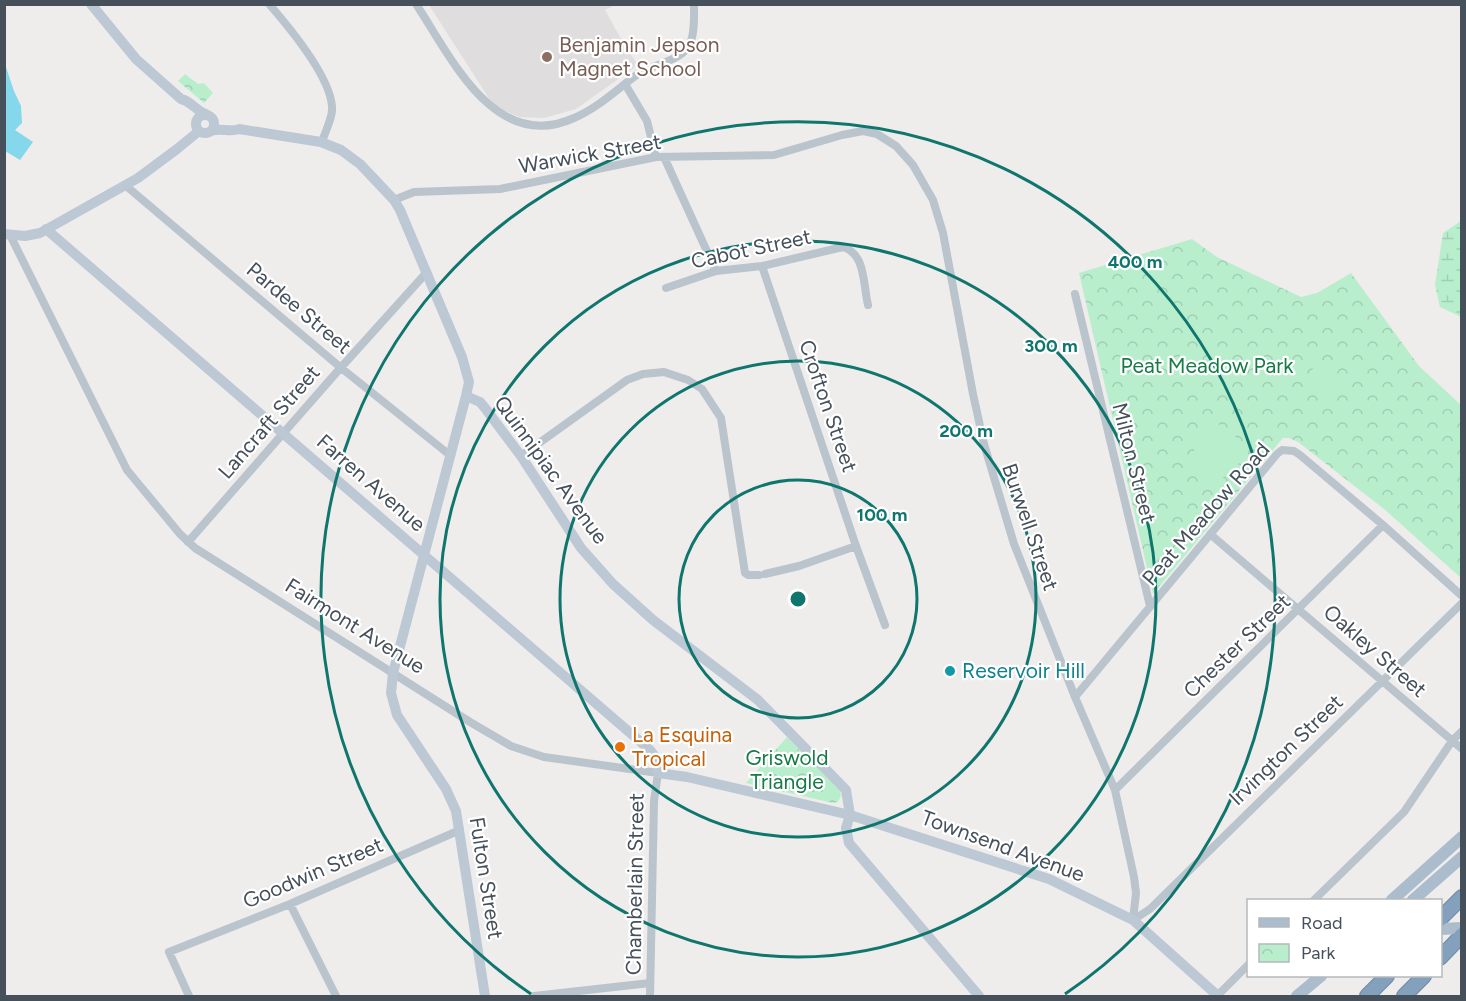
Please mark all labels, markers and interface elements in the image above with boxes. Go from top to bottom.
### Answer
place label: Benjamin Jepson Magnet School [559,32,719,81]
marker: Benjamin Jepson Magnet School [540,50,554,64]
street label: Warwick Street [517,129,663,178]
street label: Cabot Street [689,224,813,273]
text: 400 m [1108,251,1162,273]
street label: Pardee Street [242,257,357,359]
text: 300 m [1024,335,1078,357]
street label: Crofton Street [794,337,863,475]
park label: Peat Meadow Park [1121,353,1294,378]
street label: Lancraft Street [213,360,325,484]
street label: Quinnipiac Avenue [489,391,613,549]
street label: Milton Street [1107,400,1162,526]
text: 200 m [939,420,993,442]
street label: Farren Avenue [312,429,431,537]
street label: Peat Meadow Road [1137,437,1275,590]
street label: Burwell Street [997,460,1064,594]
text: 100 m [857,504,907,526]
street label: Fairmont Avenue [281,573,430,679]
street label: Chester Street [1178,588,1295,703]
centre of rings [788,589,808,609]
street label: Oakley Street [1319,599,1432,702]
place label: Reservoir Hill [962,658,1085,683]
marker: Reservoir Hill [943,664,957,678]
street label: Irvington Street [1224,689,1348,810]
place label: La Esquina Tropical [632,722,732,771]
marker: La Esquina Tropical [613,740,627,754]
park label: Griswold Triangle [745,745,829,794]
street label: Chamberlain Street [620,793,649,975]
street label: Townsend Avenue [918,804,1088,887]
street label: Fulton Street [465,815,508,941]
street label: Goodwin Street [239,832,387,913]
legend [1247,899,1442,977]
text: Road [1301,912,1342,934]
text: Park [1301,942,1336,964]

